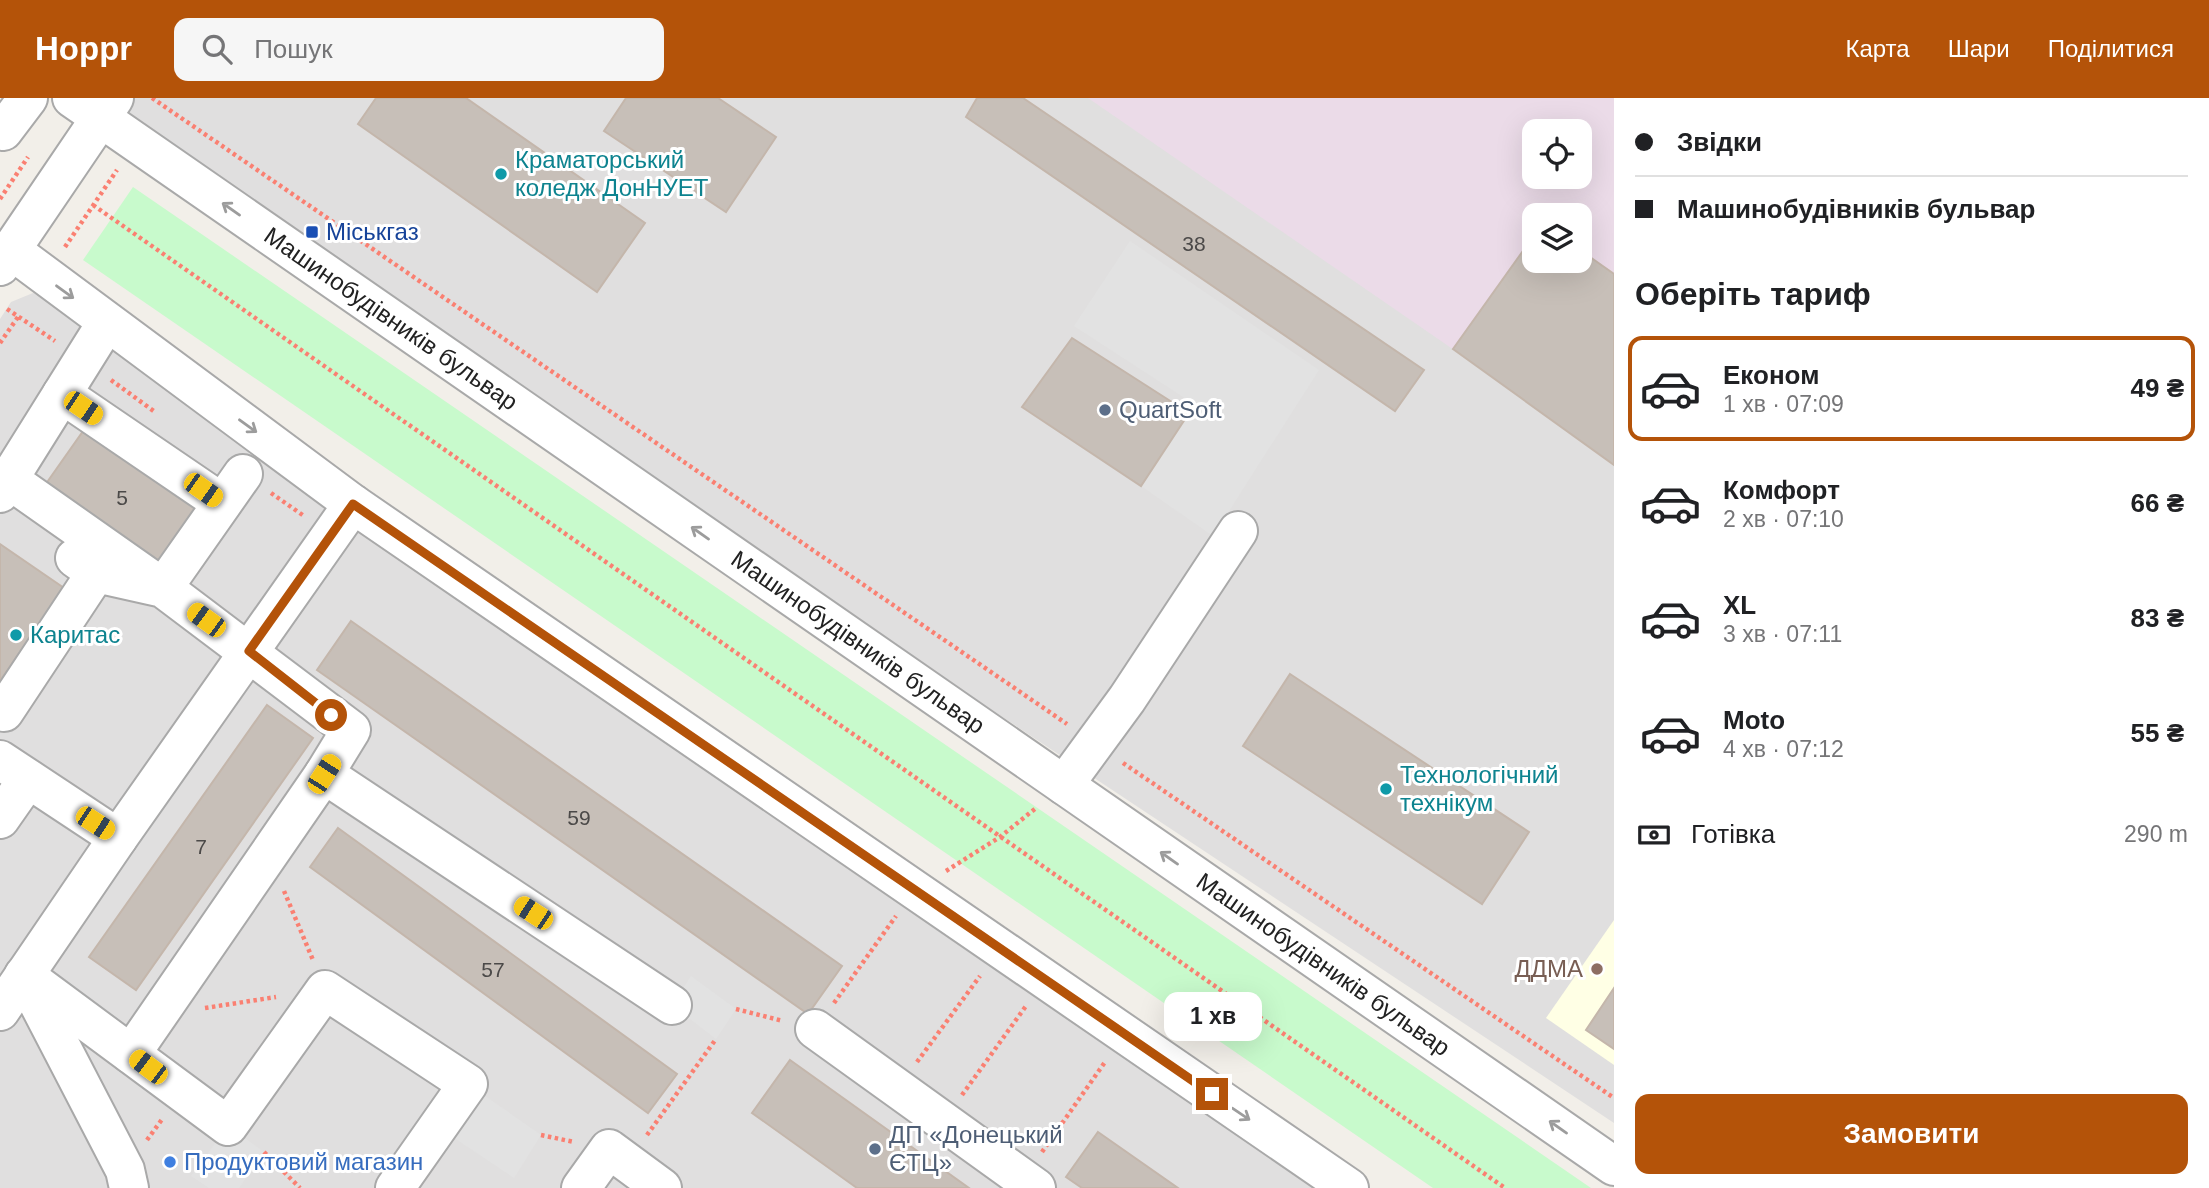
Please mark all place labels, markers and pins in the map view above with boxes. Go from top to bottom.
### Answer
place label: Краматорський коледж ДонНУЕТ [515,146,709,201]
marker: Краматорський коледж ДонНУЕТ [493,166,509,182]
place label: Міськгаз [326,218,419,245]
marker: Міськгаз [304,224,320,240]
place label: QuartSoft [1119,396,1222,423]
marker: QuartSoft [1097,402,1113,418]
place label: Каритас [30,621,120,648]
marker: Каритас [8,627,24,643]
place label: Технологічний технікум [1400,761,1558,816]
marker: Технологічний технікум [1378,781,1394,797]
place label: ДДМА [1514,955,1583,982]
marker: ДДМА [1589,961,1605,977]
place label: ДП «Донецький ЄТЦ» [889,1121,1063,1176]
marker: ДП «Донецький ЄТЦ» [867,1141,883,1157]
place label: Продуктовий магазин [184,1148,423,1175]
marker: Продуктовий магазин [162,1154,178,1170]

